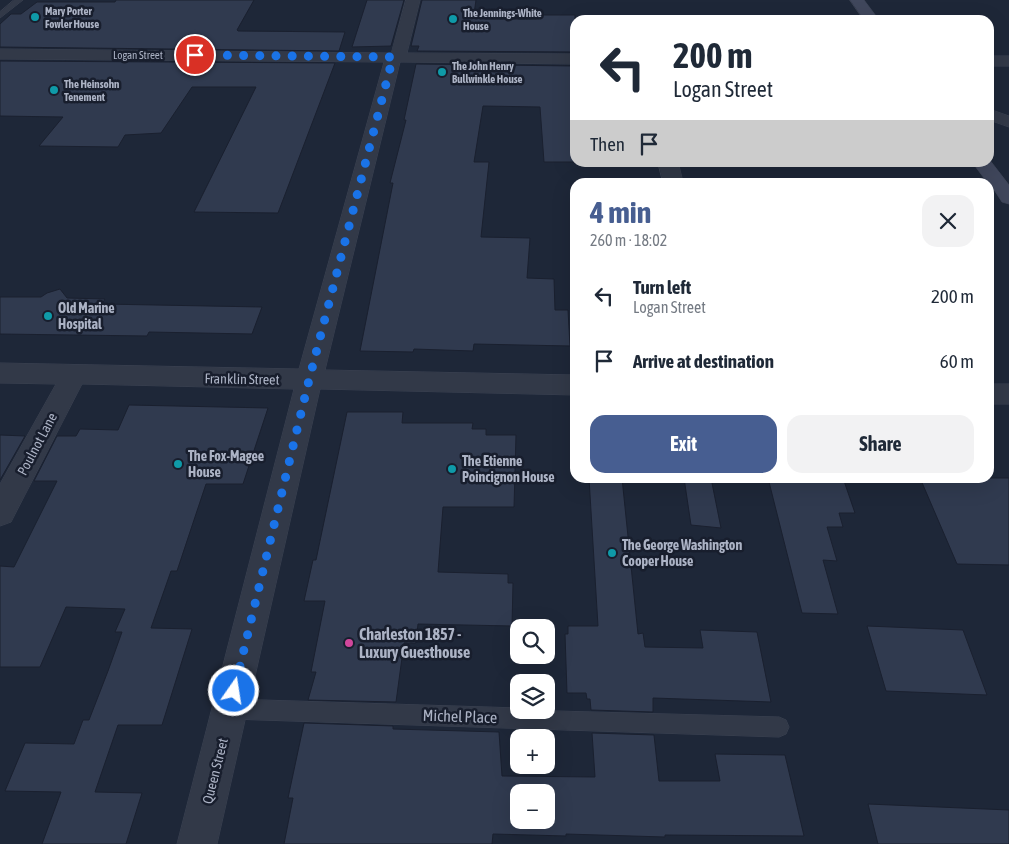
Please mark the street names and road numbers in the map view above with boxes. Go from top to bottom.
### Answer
street label: Logan Street [113,49,163,61]
street label: Franklin Street [204,370,280,388]
street label: Poulnot Lane [14,410,60,478]
street label: Michel Place [422,706,498,726]
street label: Queen Street [199,737,231,805]

